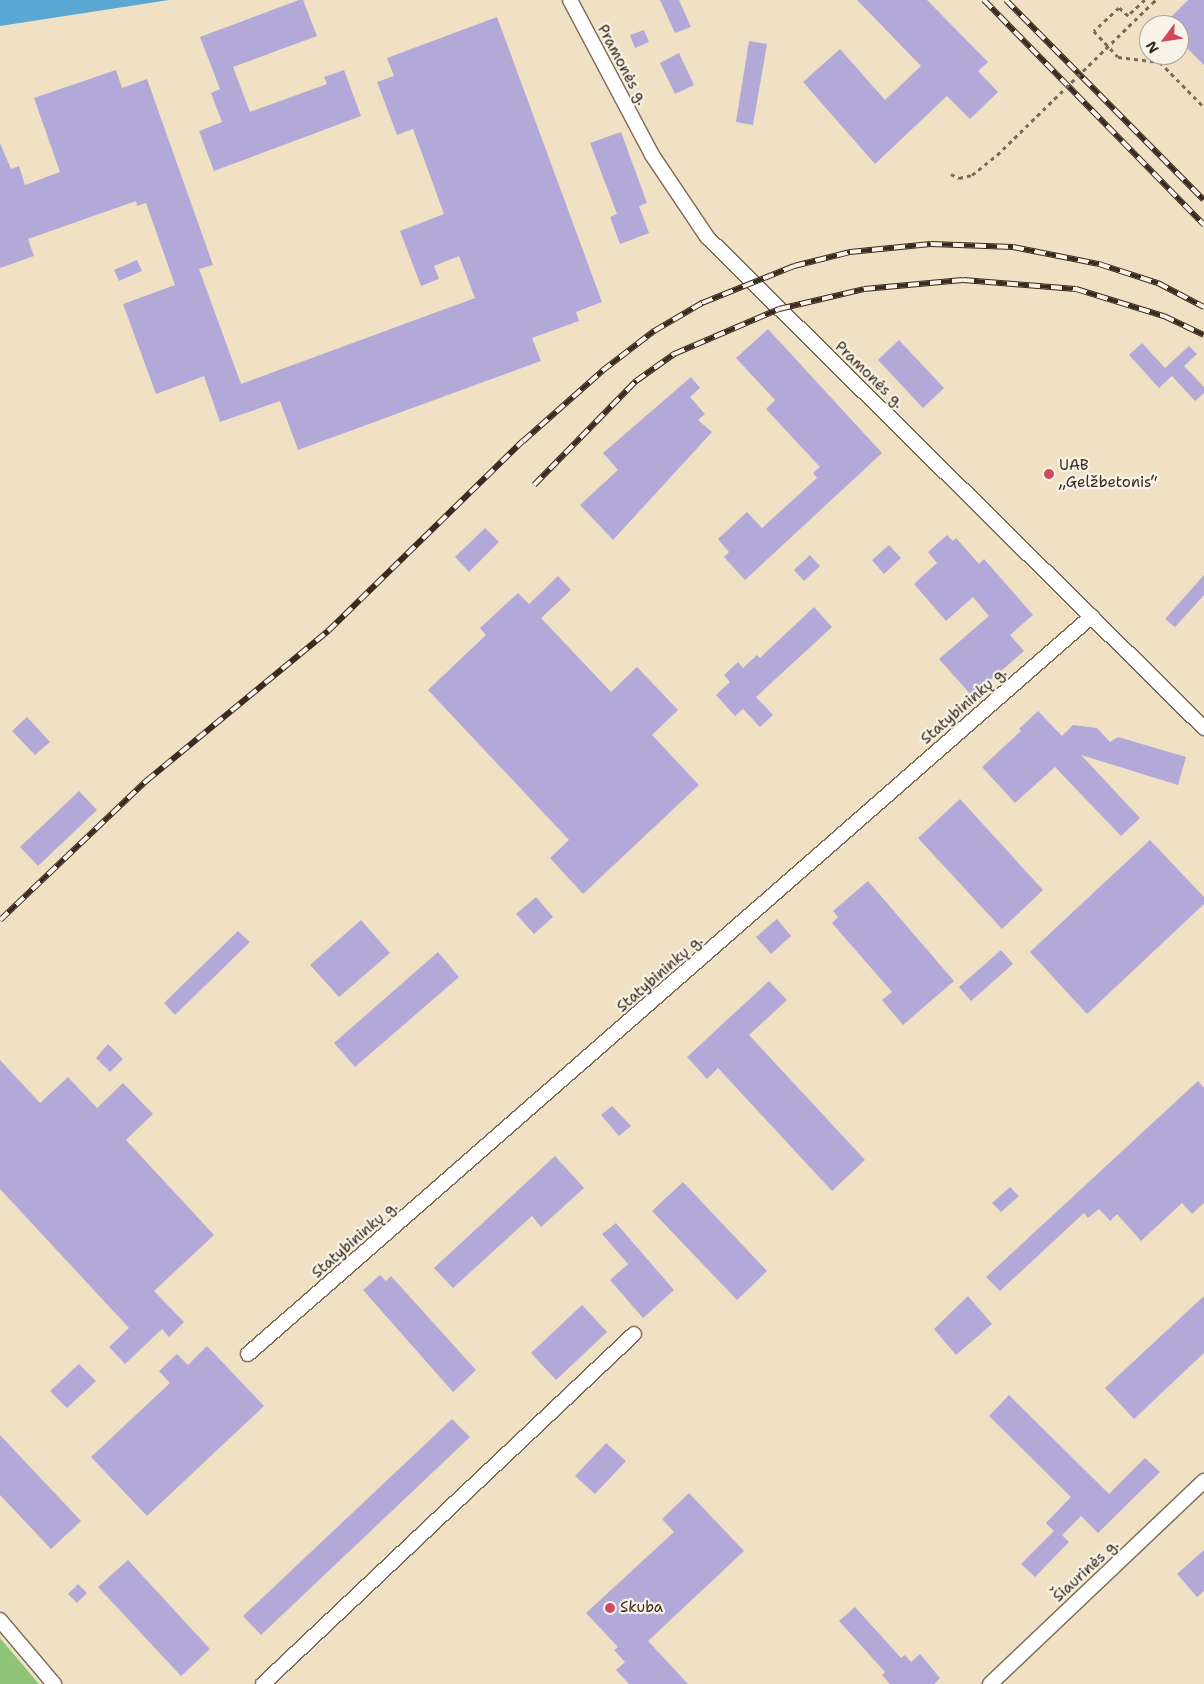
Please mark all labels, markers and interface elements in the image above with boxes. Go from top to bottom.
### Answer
north arrow [1139,15,1189,65]
street label: Pramonės g. [593,22,651,108]
text: N [1141,38,1163,57]
street label: Pramonės g. [831,338,907,412]
place label: UAB „Gelžbetonis“ [1059,456,1158,491]
marker: UAB „Gelžbetonis“ [1043,468,1055,480]
street label: Statybininkų g. [917,664,1011,748]
street label: Statybininkų g. [613,932,707,1016]
street label: Statybininkų g. [308,1198,402,1282]
street label: Šiaurinės g. [1049,1536,1123,1606]
place label: Skuba [620,1599,663,1617]
marker: Skuba [604,1602,616,1614]

